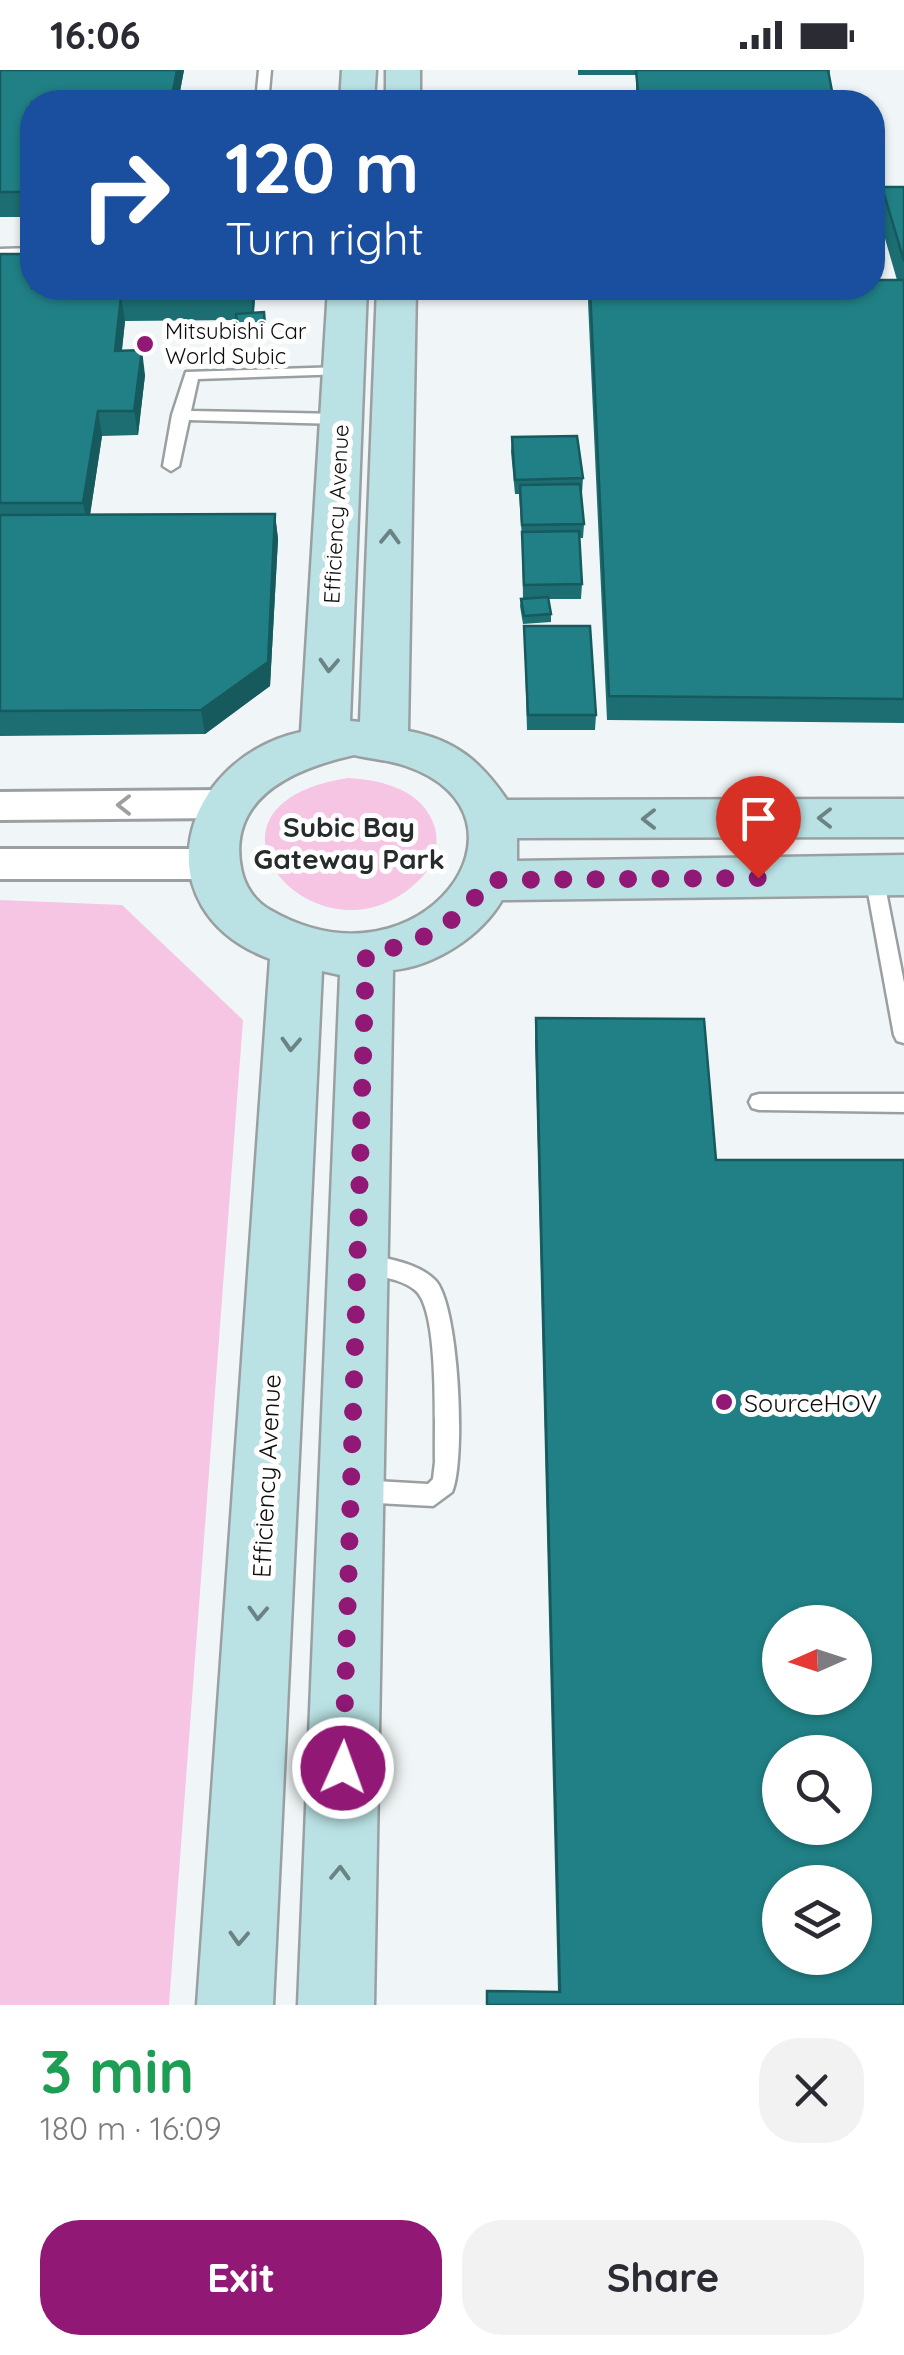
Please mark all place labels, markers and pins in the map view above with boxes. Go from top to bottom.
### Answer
place label: Mitsubishi Car World Subic [165,317,307,370]
marker: Mitsubishi Car World Subic [134,333,156,355]
pin [716,776,801,879]
place label: SourceHOV [744,1387,877,1418]
marker: SourceHOV [713,1391,735,1413]

